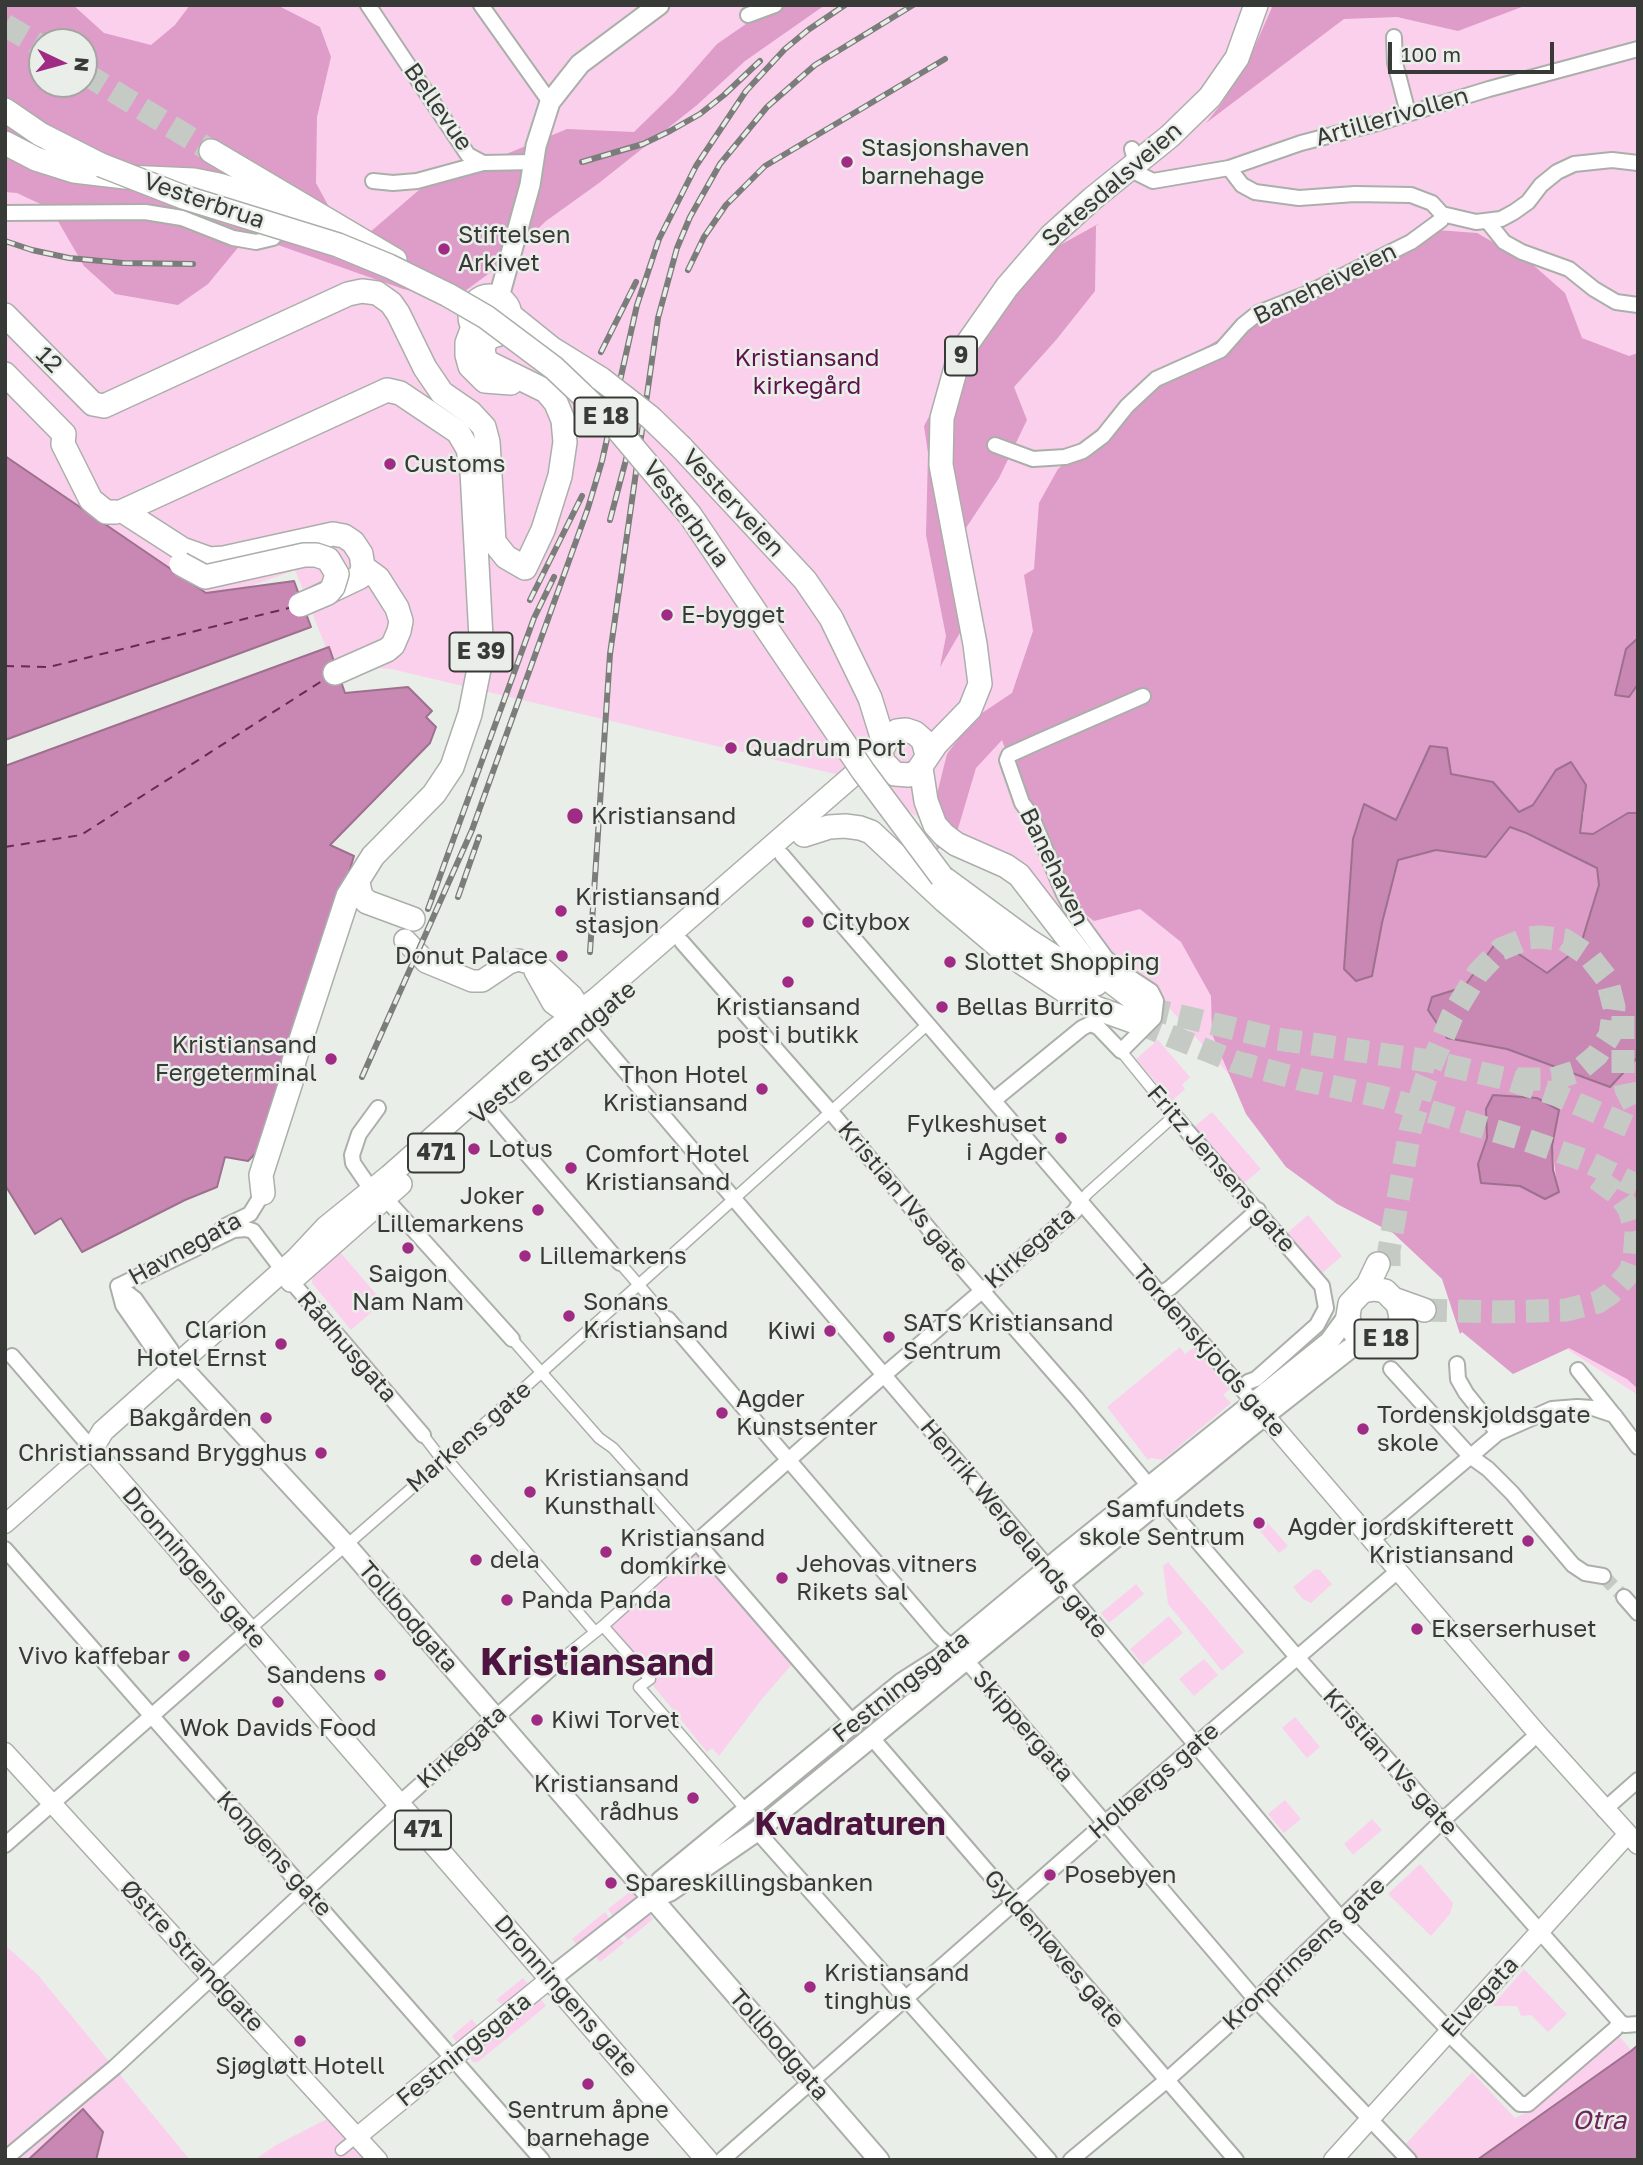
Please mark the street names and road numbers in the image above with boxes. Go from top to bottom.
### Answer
street label: Bellevue [397,58,479,156]
street label: Artillerivollen [1312,81,1472,153]
street label: Setesdalsveien [1036,116,1188,254]
street label: Vesterbrua [140,167,268,235]
street label: Baneheiveien [1249,237,1401,331]
road number: 9 [945,336,977,376]
street label: 12 [30,341,68,379]
road number: E 18 [574,398,638,436]
street label: Vesterveien [676,443,790,563]
street label: Vesterbrua [636,455,736,573]
road number: E 39 [449,632,512,672]
street label: Banehaven [1013,803,1095,931]
street label: Vestre Strandgate [464,975,642,1131]
street label: Fritz Jensens gate [1141,1080,1301,1258]
street label: Kristian IVs gate [831,1116,975,1278]
road number: 471 [408,1134,464,1172]
street label: Kirkegata [979,1201,1081,1295]
street label: Havnegata [123,1206,247,1292]
street label: Tordenskjolds gate [1126,1259,1292,1443]
street label: Rådhusgata [291,1286,403,1408]
road number: E 18 [1354,1320,1418,1358]
street label: Markens gate [401,1375,537,1499]
street label: Henrik Wergelands gate [914,1414,1114,1644]
street label: Dronningens gate [116,1481,272,1655]
street label: Tollbodgata [352,1556,464,1678]
street label: Festningsgata [827,1625,975,1749]
street label: Skippergata [966,1664,1080,1788]
street label: Kristian IVs gate [1316,1682,1464,1842]
street label: Kirkegata [411,1699,513,1795]
street label: Holbergs gate [1083,1717,1225,1845]
street label: Kongens gate [210,1785,338,1923]
road number: 471 [395,1811,451,1850]
street label: Gyldenløves gate [978,1864,1130,2034]
street label: Kronprinsens gate [1217,1871,1391,2037]
street label: Østre Strandgate [114,1874,270,2038]
street label: Dronningens gate [488,1909,644,2083]
street label: Elvegata [1435,1951,1525,2043]
street label: Tollbodgata [723,1984,835,2106]
street label: Festningsgata [391,1987,537,2113]

